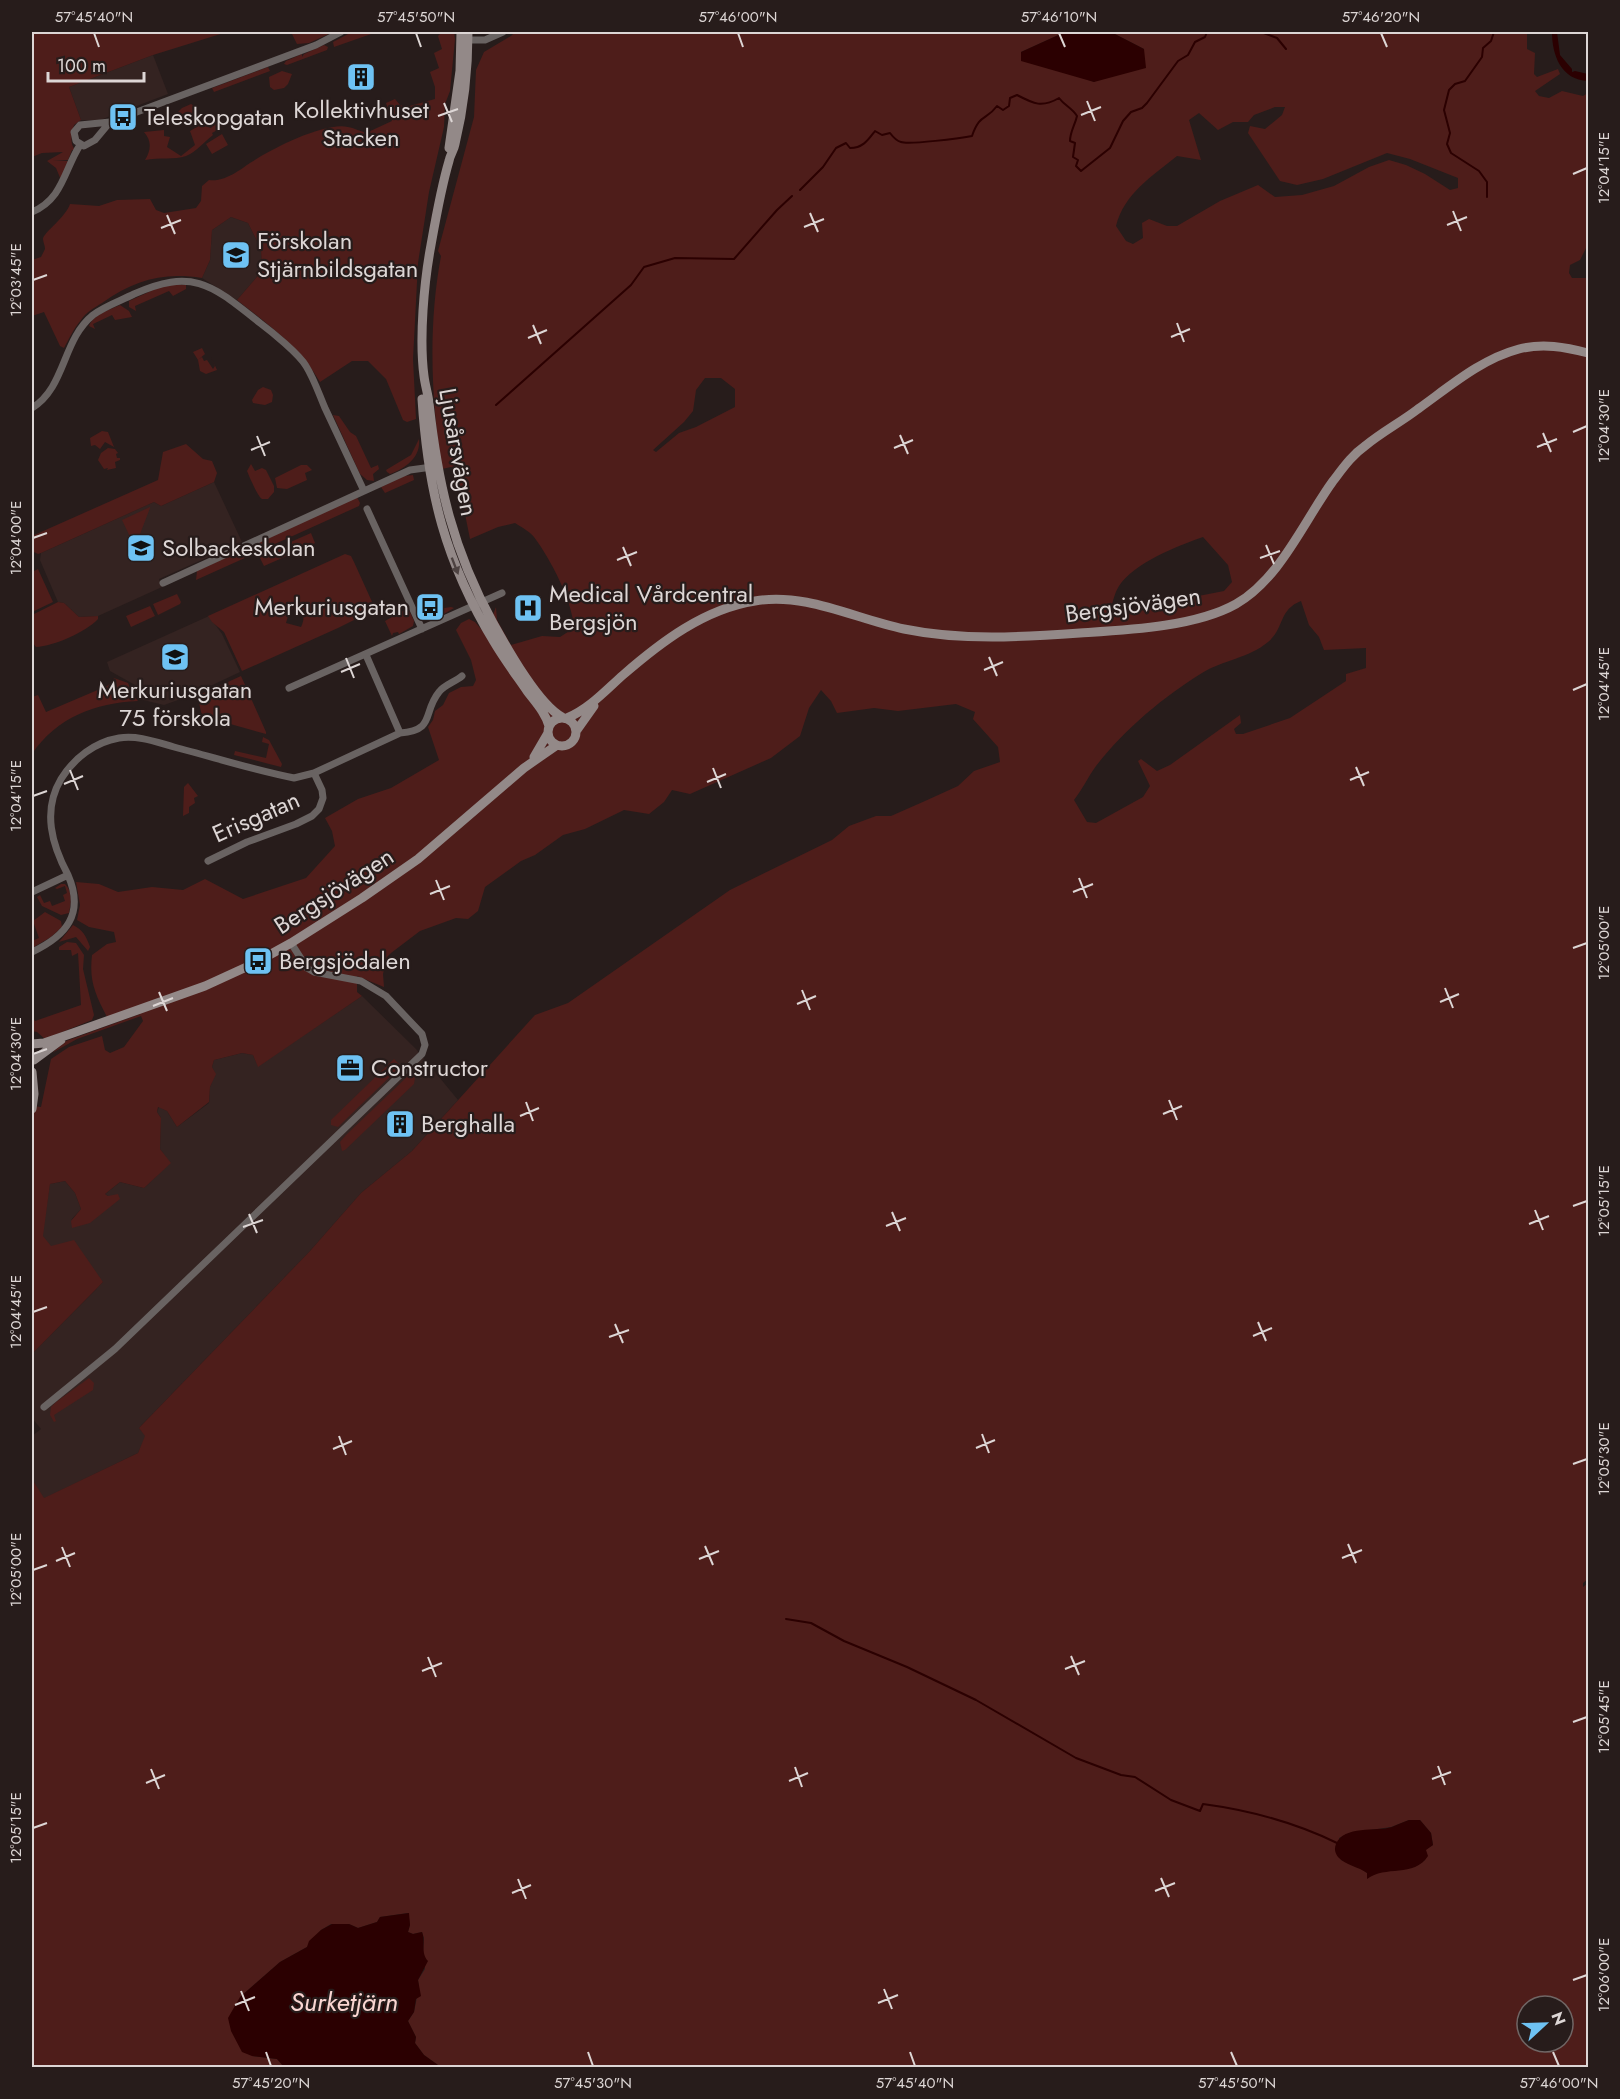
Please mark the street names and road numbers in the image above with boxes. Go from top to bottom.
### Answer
street label: Ljusårsvägen [430,385,487,519]
street label: Bergsjövägen [1063,578,1203,631]
street label: Erisgatan [206,782,305,851]
street label: Bergsjövägen [267,839,401,942]

